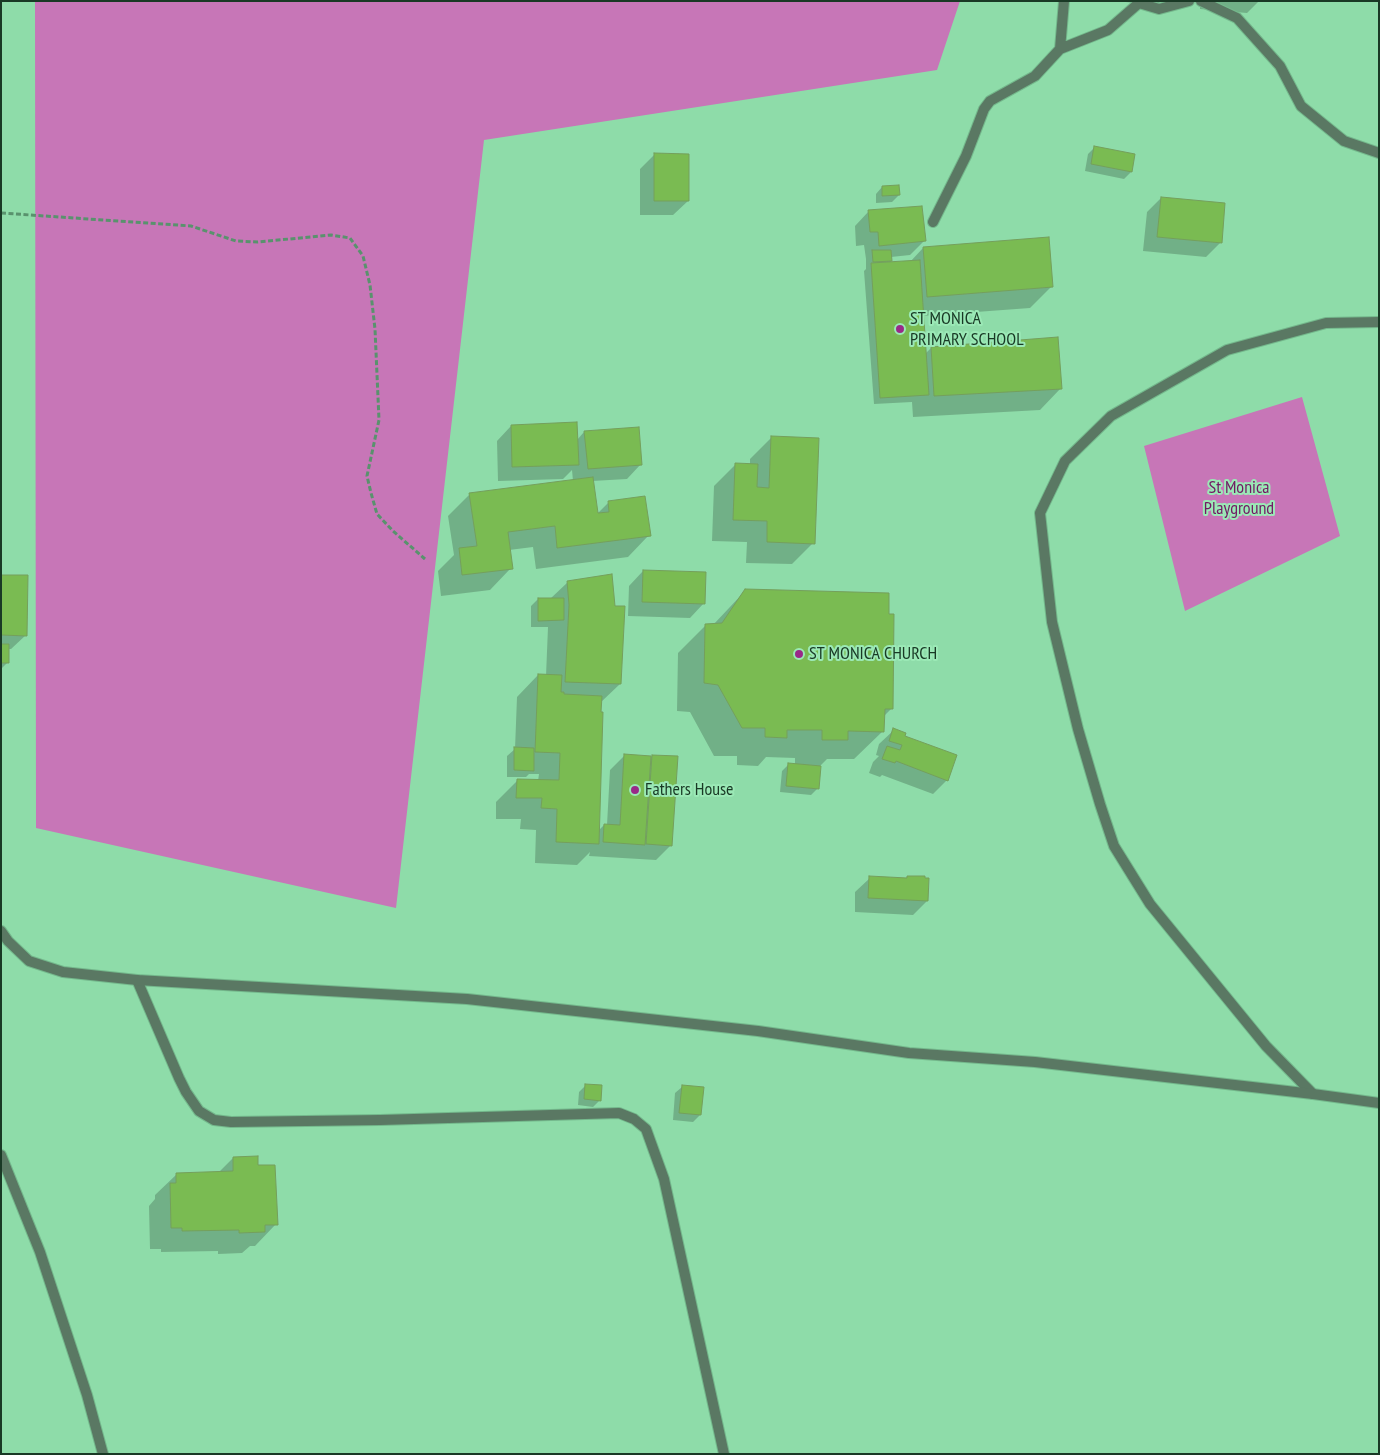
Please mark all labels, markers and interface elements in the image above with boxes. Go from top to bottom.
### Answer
place label: ST MONICA PRIMARY SCHOOL [910,308,1024,350]
marker: ST MONICA PRIMARY SCHOOL [894,323,906,335]
park label: St Monica Playground [1204,477,1274,520]
place label: ST MONICA CHURCH [809,643,937,665]
marker: ST MONICA CHURCH [793,648,805,660]
place label: Fathers House [645,779,734,801]
marker: Fathers House [629,784,641,796]

